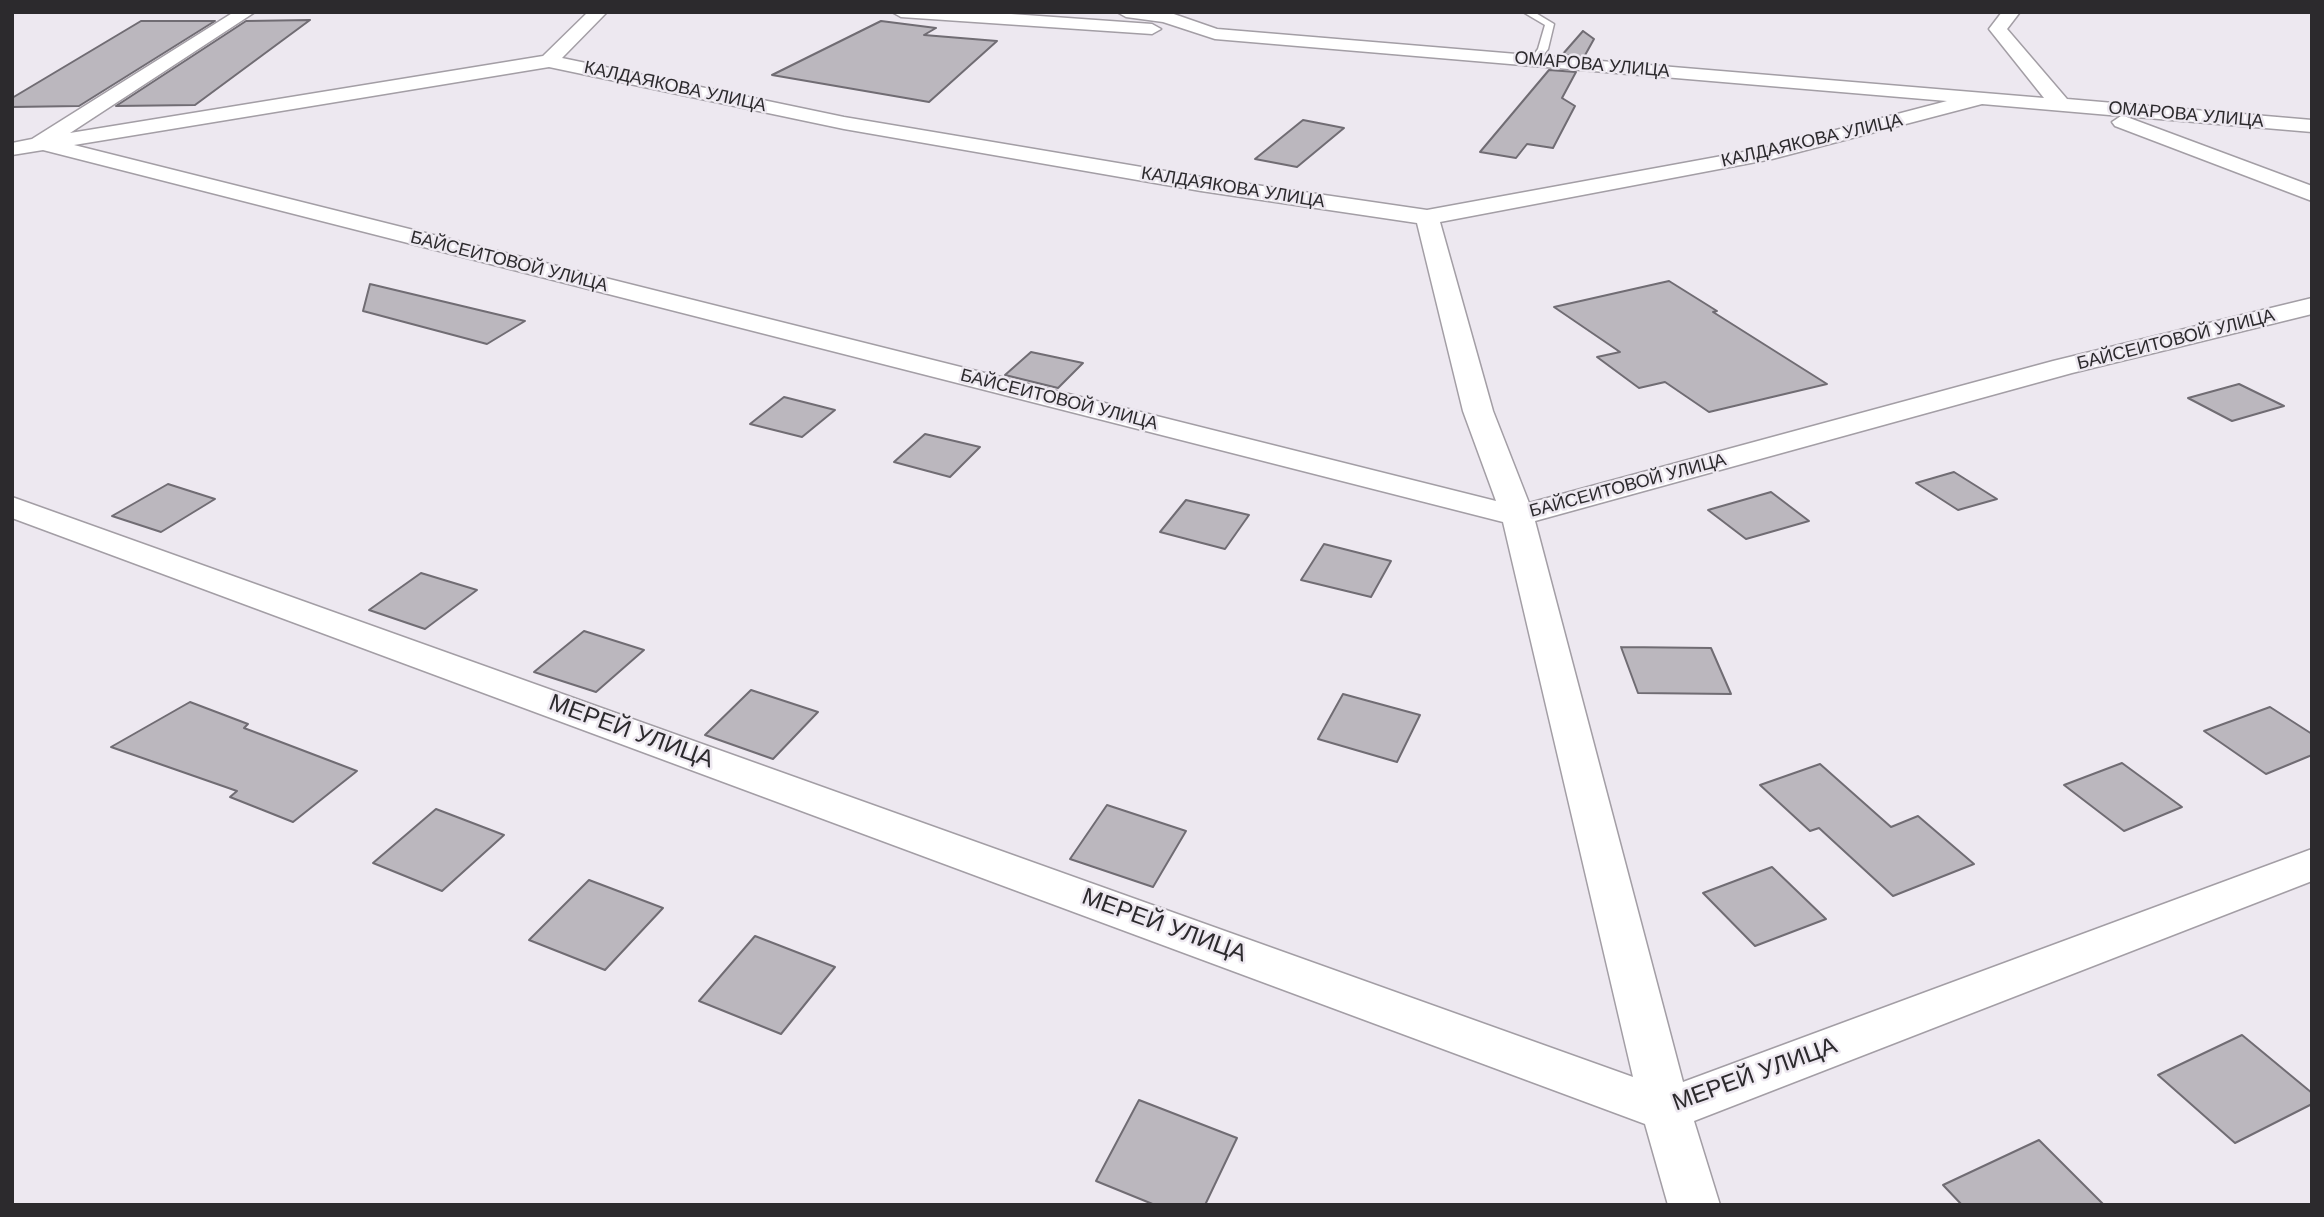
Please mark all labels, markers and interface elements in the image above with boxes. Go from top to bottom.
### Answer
street label: ОМАРОВА УЛИЦА [1513,47,1671,83]
street label: КАЛДАЯКОВА УЛИЦА [582,57,768,117]
street label: ОМАРОВА УЛИЦА [2107,97,2265,133]
street label: КАЛДАЯКОВА УЛИЦА [1719,110,1905,172]
street label: КАЛДАЯКОВА УЛИЦА [1140,163,1326,213]
street label: БАЙСЕИТОВОЙ УЛИЦА [408,227,610,297]
street label: БАЙСЕИТОВОЙ УЛИЦА [2075,305,2277,375]
street label: БАЙСЕИТОВОЙ УЛИЦА [958,365,1160,435]
street label: БАЙСЕИТОВОЙ УЛИЦА [1527,449,1729,523]
street label: МЕРЕЙ УЛИЦА [545,689,717,775]
street label: МЕРЕЙ УЛИЦА [1078,883,1250,969]
street label: МЕРЕЙ УЛИЦА [1669,1032,1841,1118]

